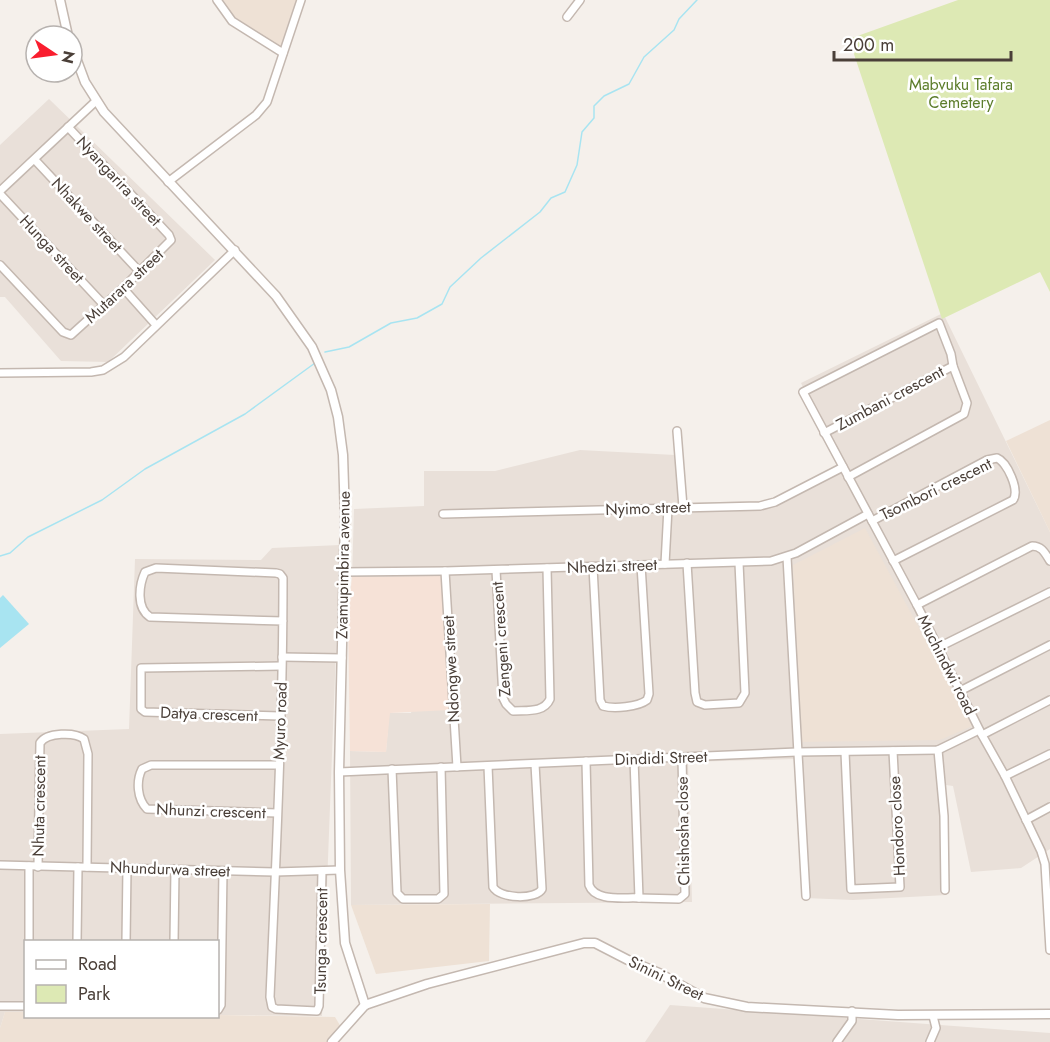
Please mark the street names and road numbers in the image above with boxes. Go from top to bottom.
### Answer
street label: Nyangarira street [71,131,167,231]
street label: Nhakwe street [46,172,128,258]
street label: Hunga street [14,210,90,288]
street label: Mutarara street [80,243,168,328]
street label: Zumbani crescent [832,360,948,436]
street label: Tsombori crescent [876,452,996,526]
street label: Zvamupimbira avenue [330,491,356,639]
street label: Nyimo street [605,495,691,521]
street label: Nhedzi street [566,553,658,579]
street label: Zengeni crescent [485,581,516,697]
street label: Muchindwi road [912,611,982,719]
street label: Ndongwe street [437,615,465,723]
street label: Myuro road [267,682,293,760]
street label: Datya crescent [160,701,258,727]
street label: Dindidi Street [614,745,708,771]
street label: Nhuta crescent [27,755,51,857]
street label: Hondoro close [883,775,911,877]
street label: Chishosha close [671,776,695,886]
street label: Nhunzi crescent [156,798,266,824]
street label: Nhundurwa street [109,855,231,883]
street label: Tsunga crescent [309,887,333,994]
street label: Sinini Street [625,950,708,1006]

